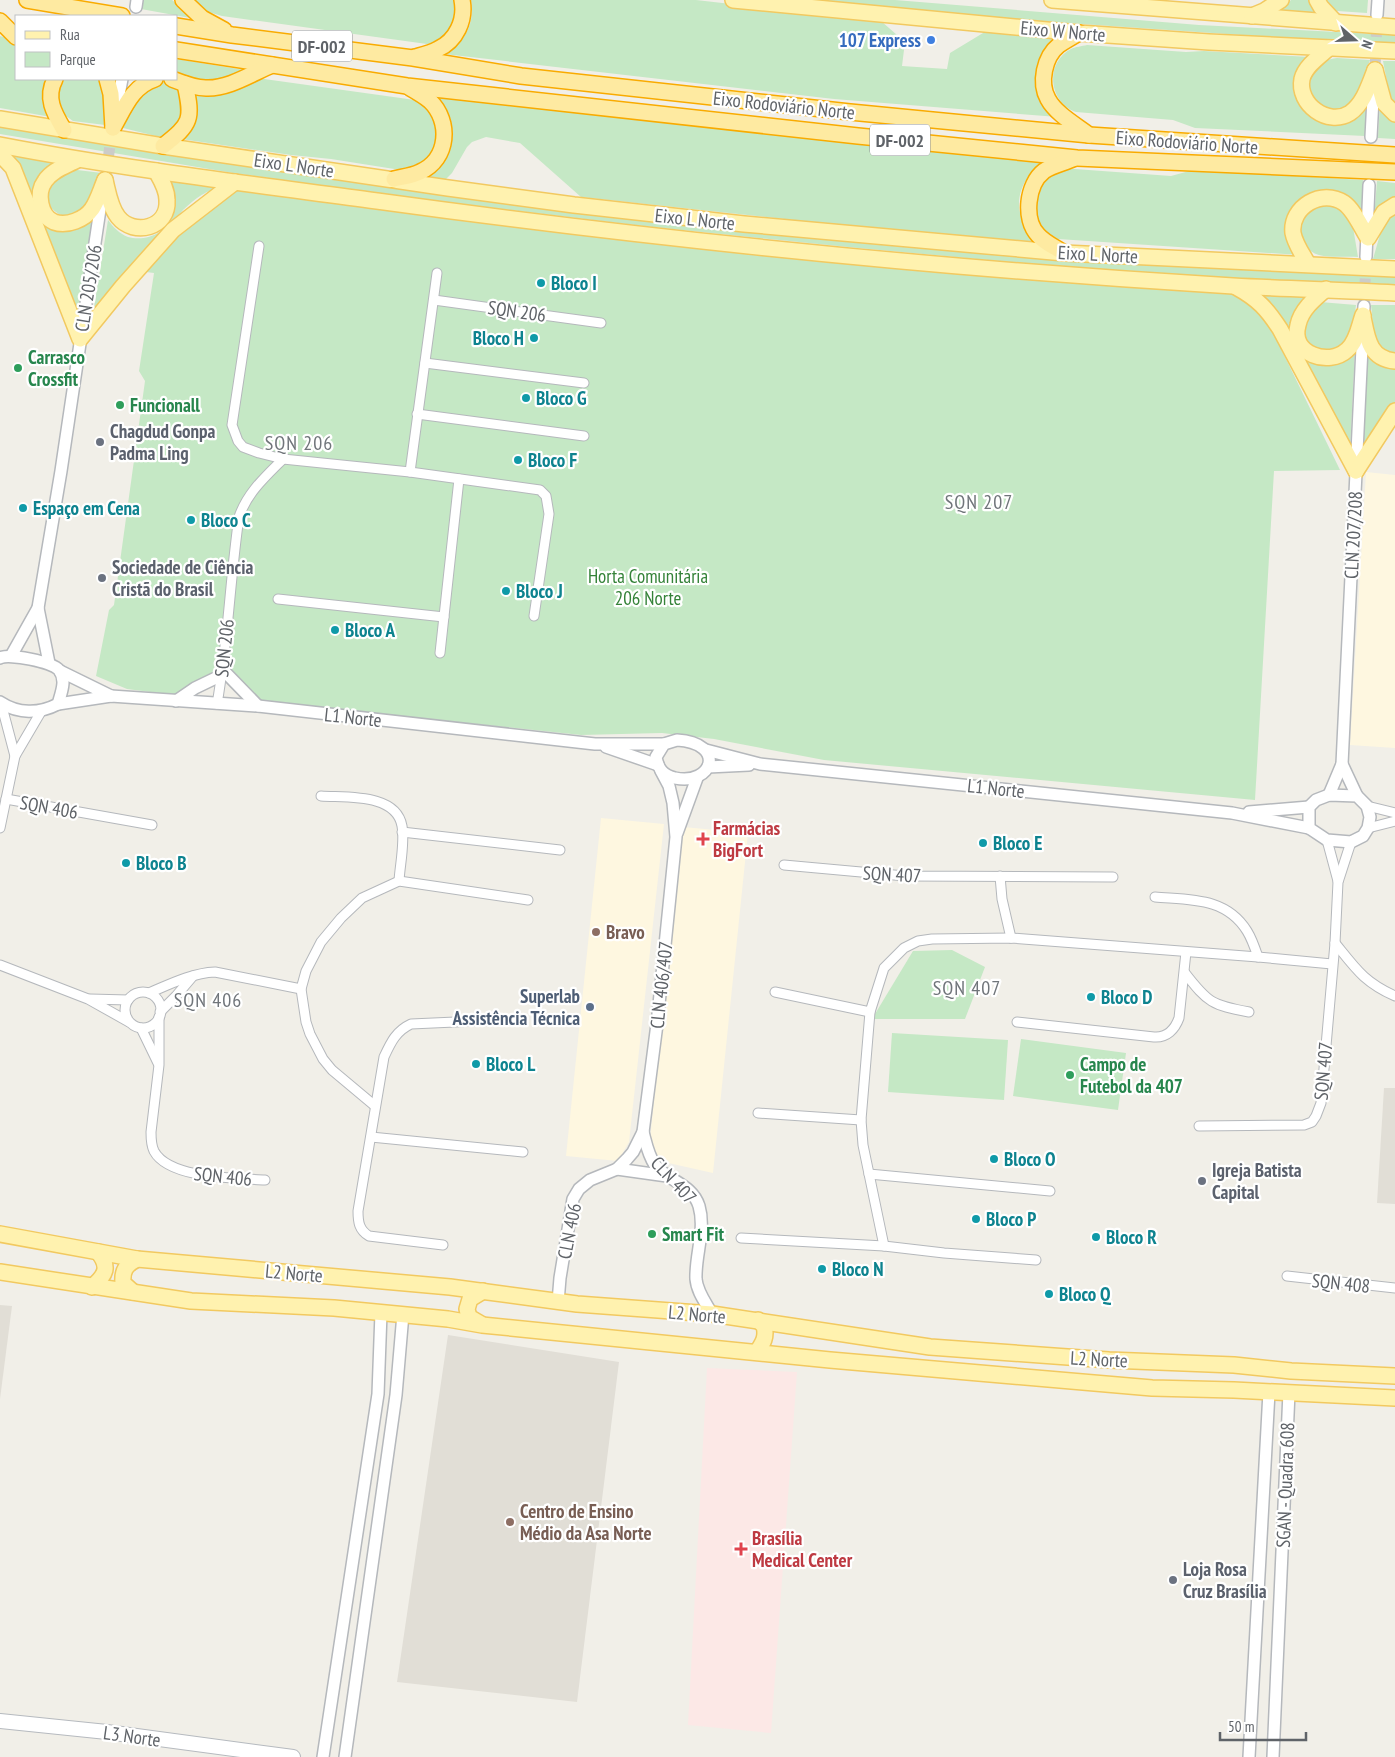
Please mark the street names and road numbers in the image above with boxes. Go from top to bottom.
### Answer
street label: Eixo W Norte [1020,15,1107,47]
road number: DF-002 [292,30,352,61]
street label: Eixo Rodoviário Norte [712,86,856,124]
road number: DF-002 [870,124,930,156]
street label: Eixo Rodoviário Norte [1115,125,1259,159]
street label: Eixo L Norte [253,148,336,182]
street label: Eixo L Norte [654,203,736,235]
street label: Eixo L Norte [1057,240,1139,268]
street label: CLN 205/206 [69,243,107,333]
street label: SQN 206 [486,295,548,327]
street label: CLN 207/208 [1339,491,1367,579]
street label: SQN 206 [209,618,239,678]
street label: L1 Norte [323,702,383,732]
street label: L1 Norte [966,773,1026,803]
street label: SQN 406 [18,790,80,824]
street label: SQN 407 [862,860,922,888]
street label: CLN 406/407 [644,940,678,1030]
street label: SQN 407 [1308,1041,1338,1101]
street label: CLN 407 [646,1151,702,1209]
street label: SQN 406 [193,1161,253,1191]
street label: CLN 406 [552,1201,586,1261]
street label: L2 Norte [264,1259,324,1287]
street label: SQN 408 [1311,1268,1371,1298]
street label: L2 Norte [667,1300,727,1328]
street label: L2 Norte [1070,1346,1128,1372]
street label: SGAN - Quadra 608 [1271,1422,1299,1548]
street label: L3 Norte [102,1720,162,1752]

